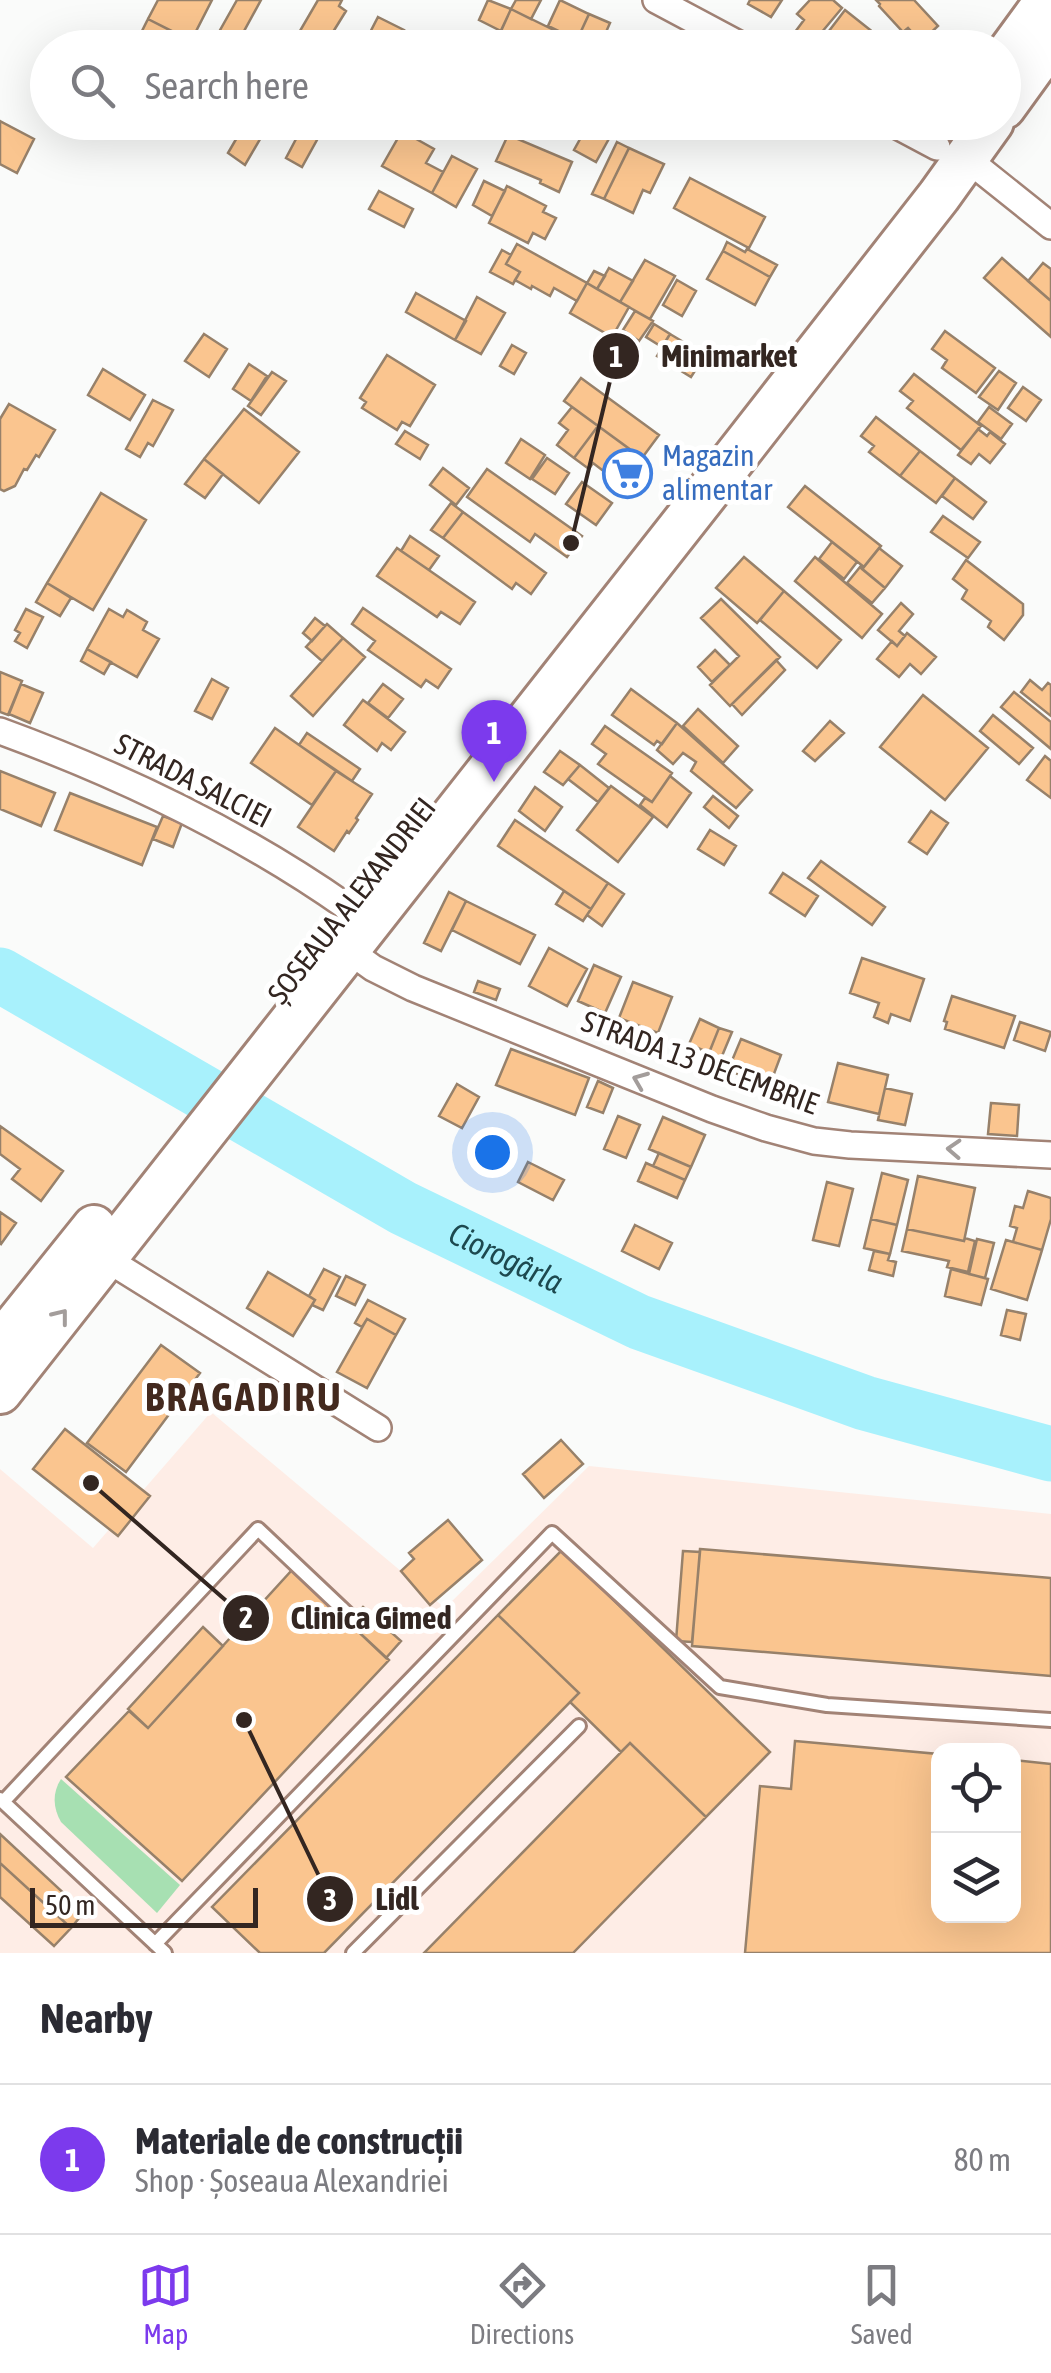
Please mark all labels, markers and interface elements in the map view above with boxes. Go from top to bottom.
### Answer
search box [30,30,1021,140]
icon: search [65,58,120,113]
text: Search here [145,64,309,107]
callout: Minimarket [591,325,817,387]
text: Minimarket [661,337,798,374]
text: 1 [609,339,623,373]
place label: Magazin alimentar [662,438,773,506]
supermarket icon: Magazin alimentar [601,447,653,499]
pin: 1 [462,700,526,782]
street label: STRADA SALCIEI [110,726,277,834]
street label: ȘOSEAUA ALEXANDRIEI [260,791,443,1011]
street label: STRADA 13 DECEMBRIE [578,1004,823,1121]
one-way arrow [632,1072,650,1092]
your location [467,1127,518,1178]
one-way arrow [945,1139,961,1160]
water label: Ciorogârla [443,1214,569,1301]
one-way arrow [49,1309,67,1327]
district label: BRAGADIRU [145,1374,343,1419]
callout: Clinica Gimed [221,1587,472,1649]
text: Clinica Gimed [290,1599,452,1636]
text: 2 [239,1600,253,1634]
map controls [931,1743,1021,1923]
button: locate [931,1743,1021,1833]
button: layers [931,1833,1021,1923]
callout: Lidl [305,1868,439,1930]
text: Lidl [375,1880,419,1917]
text: 3 [323,1882,337,1916]
scale bar [30,1883,258,1928]
text: 50 m [45,1889,95,1921]
text: Nearby [40,1994,153,2042]
text: Materiale de construcții [135,2119,463,2162]
text: 1 [65,2141,80,2178]
text: 80 m [953,2141,1011,2178]
text: Shop · Șoseaua Alexandriei [135,2162,449,2199]
tab: Map [138,2258,193,2350]
tab: Directions [470,2258,574,2350]
tab: Saved [851,2258,913,2350]

